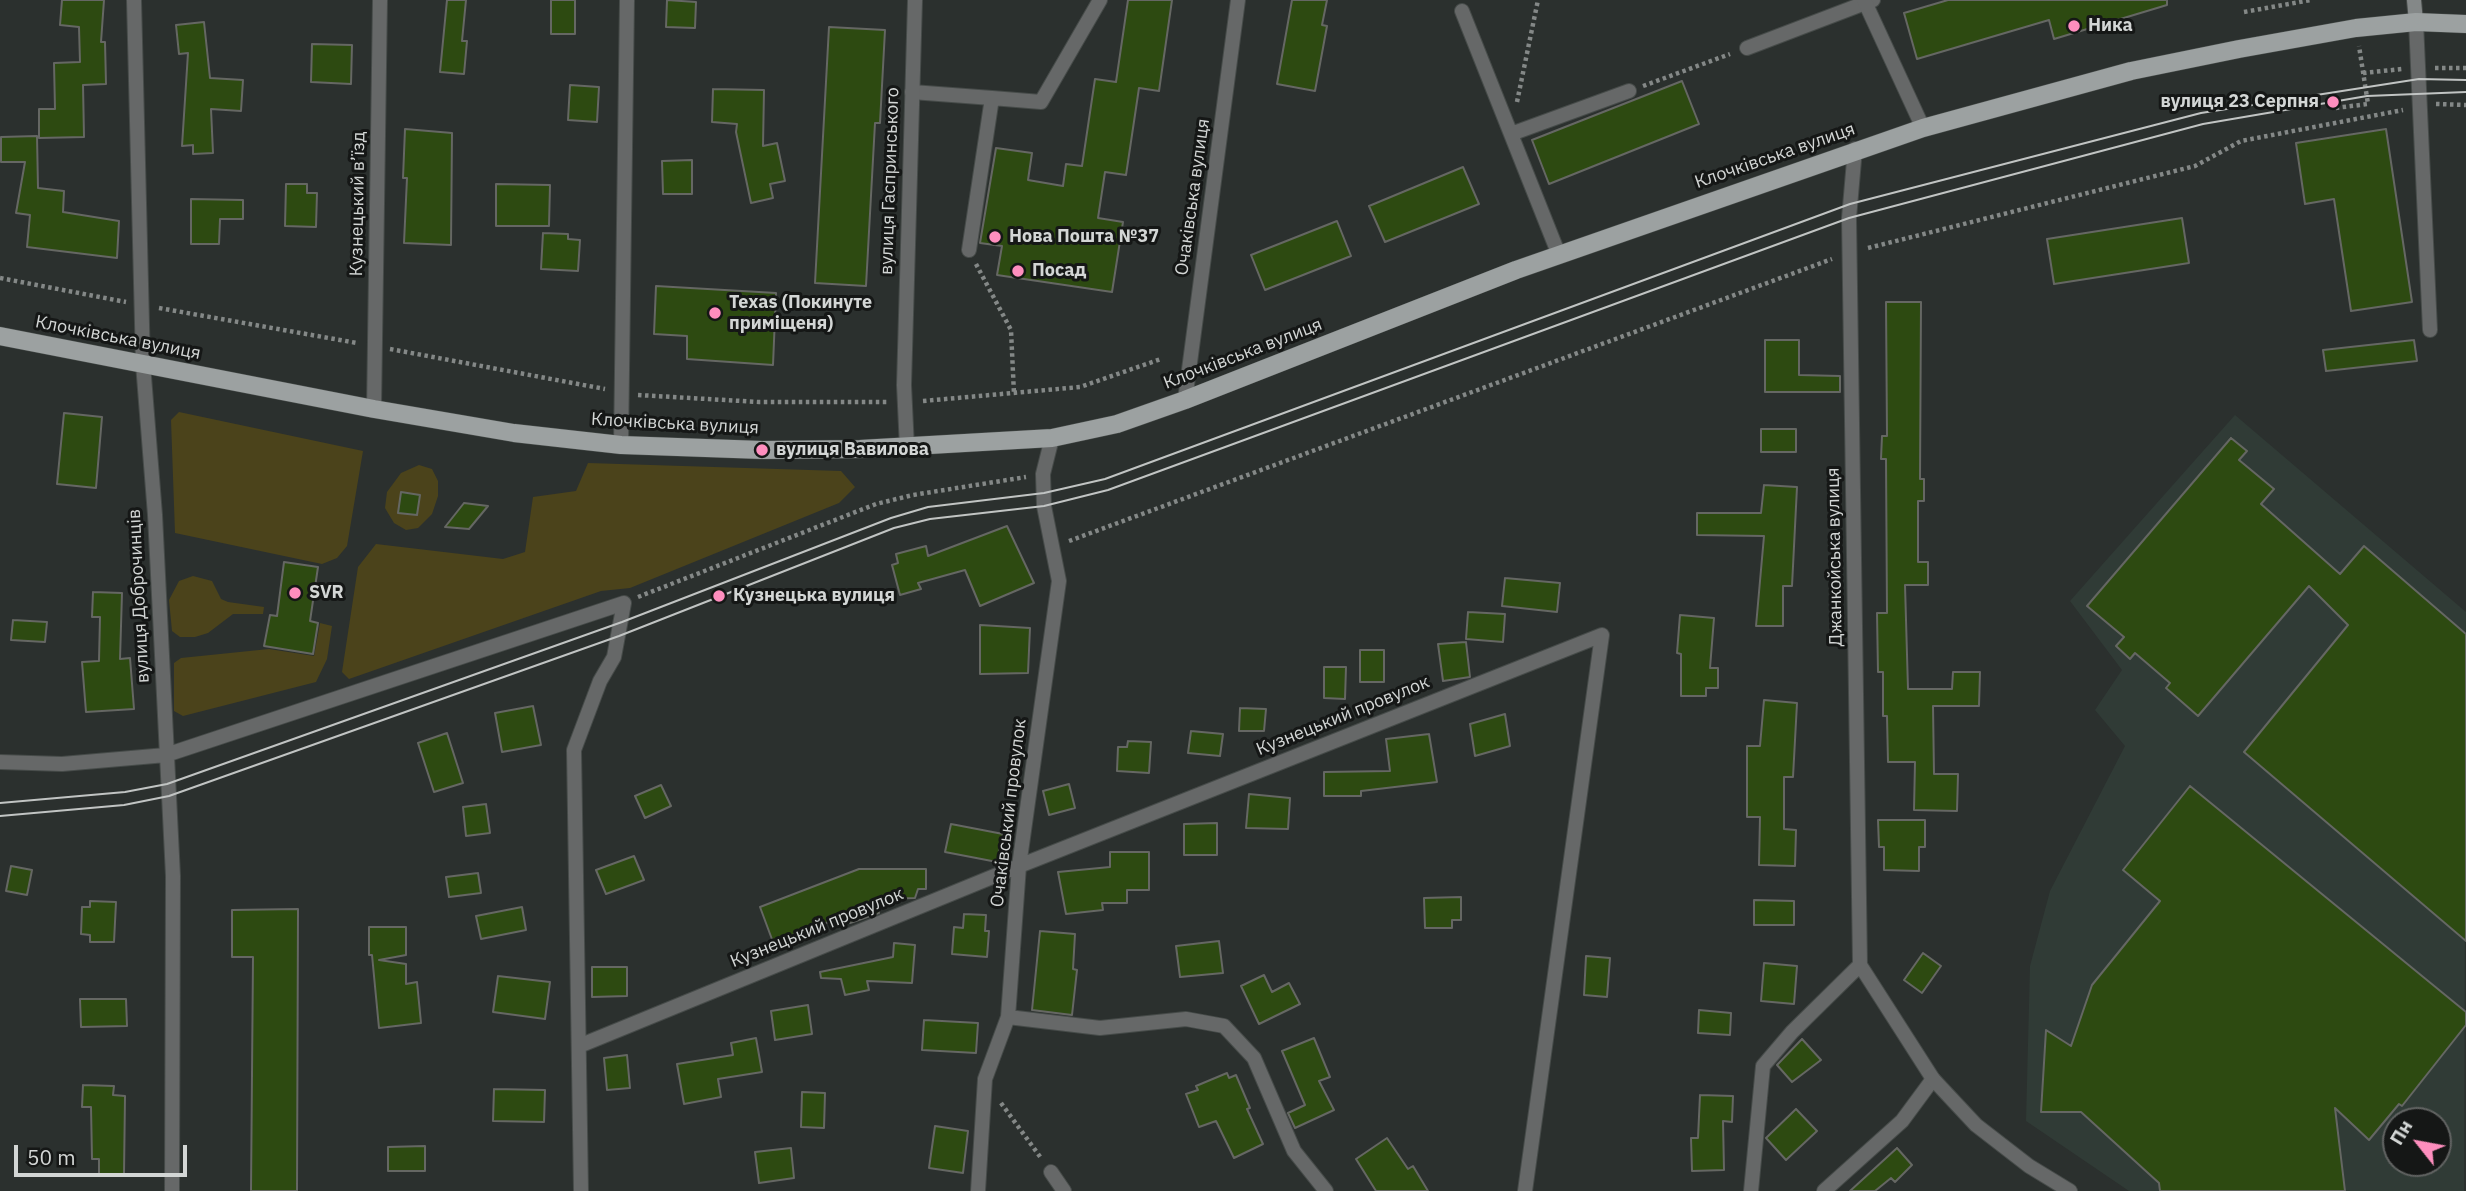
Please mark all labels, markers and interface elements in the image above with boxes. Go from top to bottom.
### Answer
place label: Ника [2088,15,2133,37]
marker: Ника [2066,18,2082,34]
street label: вулиця Гаспринського [876,87,904,275]
place label: вулиця 23 Серпня [2161,91,2319,113]
marker: вулиця 23 Серпня [2325,94,2341,110]
street label: Очаківська вулиця [1171,117,1215,277]
street label: Клочківська вулиця [1692,118,1858,194]
street label: Кузнецький в’їзд [346,131,370,277]
place label: Нова Пошта №37 [1009,226,1159,248]
marker: Нова Пошта №37 [987,229,1003,245]
place label: Посад [1032,260,1086,282]
marker: Посад [1010,263,1026,279]
place label: Texas (Покинуте приміщеня) [729,292,872,334]
marker: Texas (Покинуте приміщеня) [707,305,723,321]
street label: Клочківська вулиця [33,311,203,365]
street label: Клочківська вулиця [1161,314,1325,394]
street label: Клочківська вулиця [590,409,760,439]
place label: вулиця Вавилова [776,439,929,461]
marker: вулиця Вавилова [754,442,770,458]
street label: Джанкойська вулиця [1823,467,1847,647]
street label: вулиця Доброчинців [124,509,154,683]
place label: SVR [309,582,344,604]
marker: SVR [287,585,303,601]
place label: Кузнецька вулиця [733,585,895,607]
marker: Кузнецька вулиця [711,588,727,604]
street label: Кузнецький провулок [1253,671,1433,761]
street label: Очаківський провулок [987,717,1031,909]
street label: Кузнецький провулок [727,883,907,973]
north arrow [2382,1107,2452,1177]
text: Пн [2384,1115,2417,1149]
scale bar [18,1132,191,1176]
text: 50 m [27,1143,76,1171]

